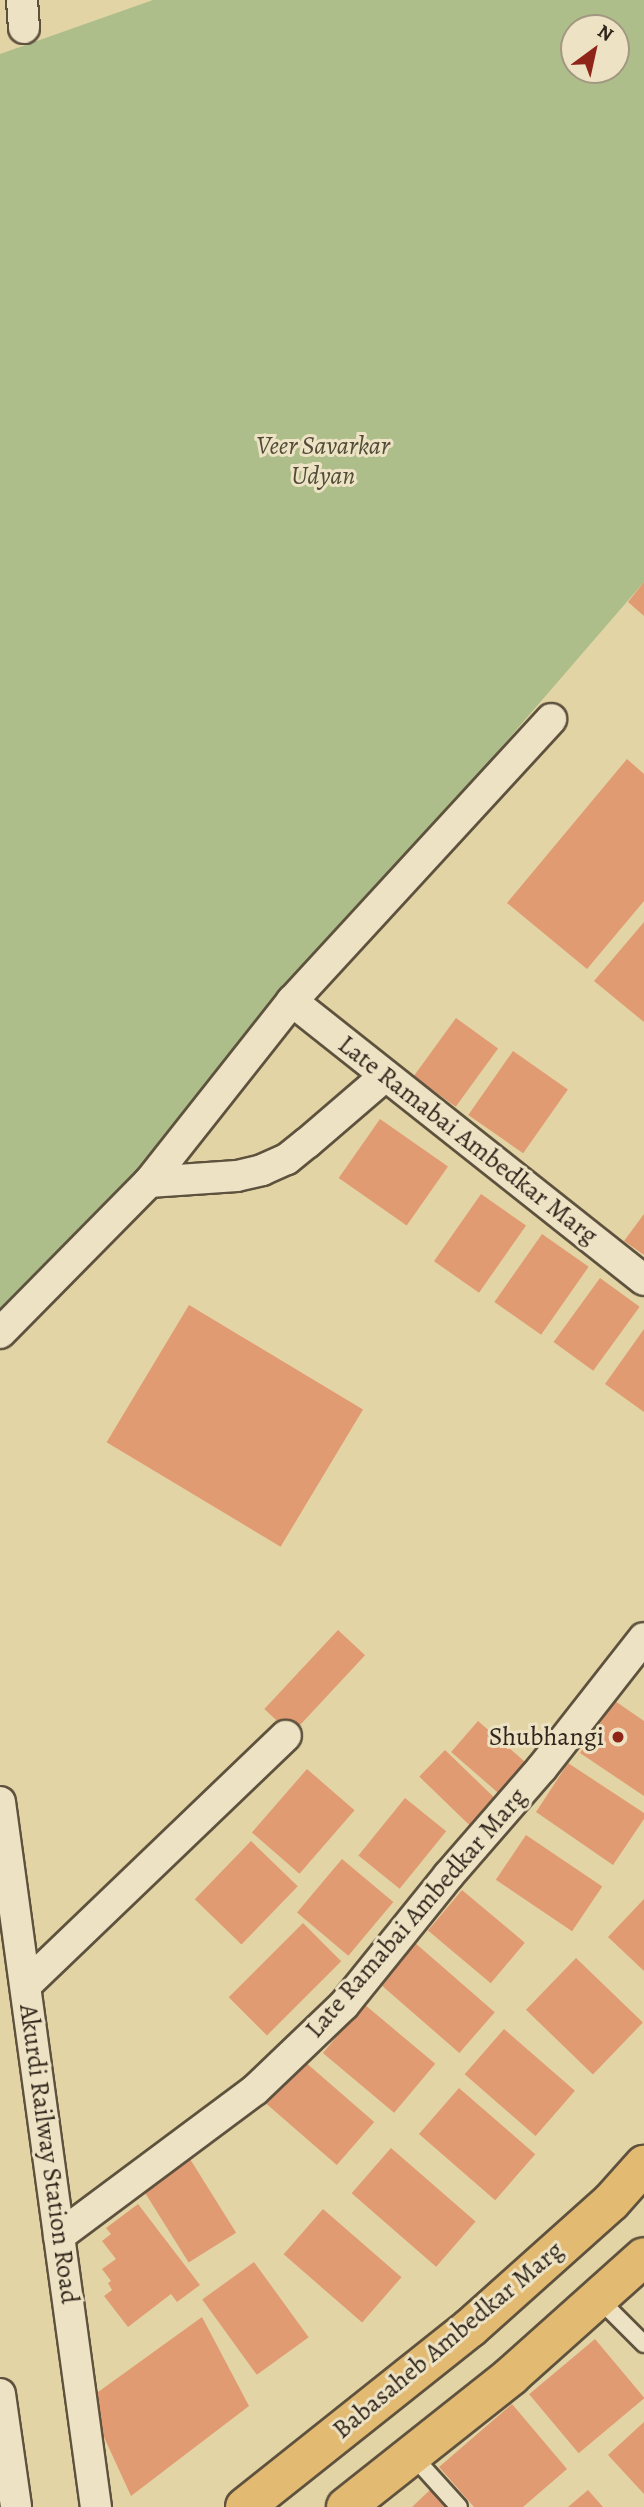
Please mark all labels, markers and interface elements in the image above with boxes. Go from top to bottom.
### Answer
north arrow [560,14,630,84]
text: N [592,18,618,48]
park label: Veer Savarkar Udyan [256,430,390,492]
street label: Late Ramabai Ambedkar Marg [332,1029,604,1251]
place label: Shubhangi [489,1721,604,1753]
marker: Shubhangi [610,1729,626,1745]
street label: Late Ramabai Ambedkar Marg [299,1782,533,2044]
street label: Akurdi Railway Station Road [13,2002,85,2306]
street label: Babasaheb Ambedkar Marg [327,2235,569,2445]

